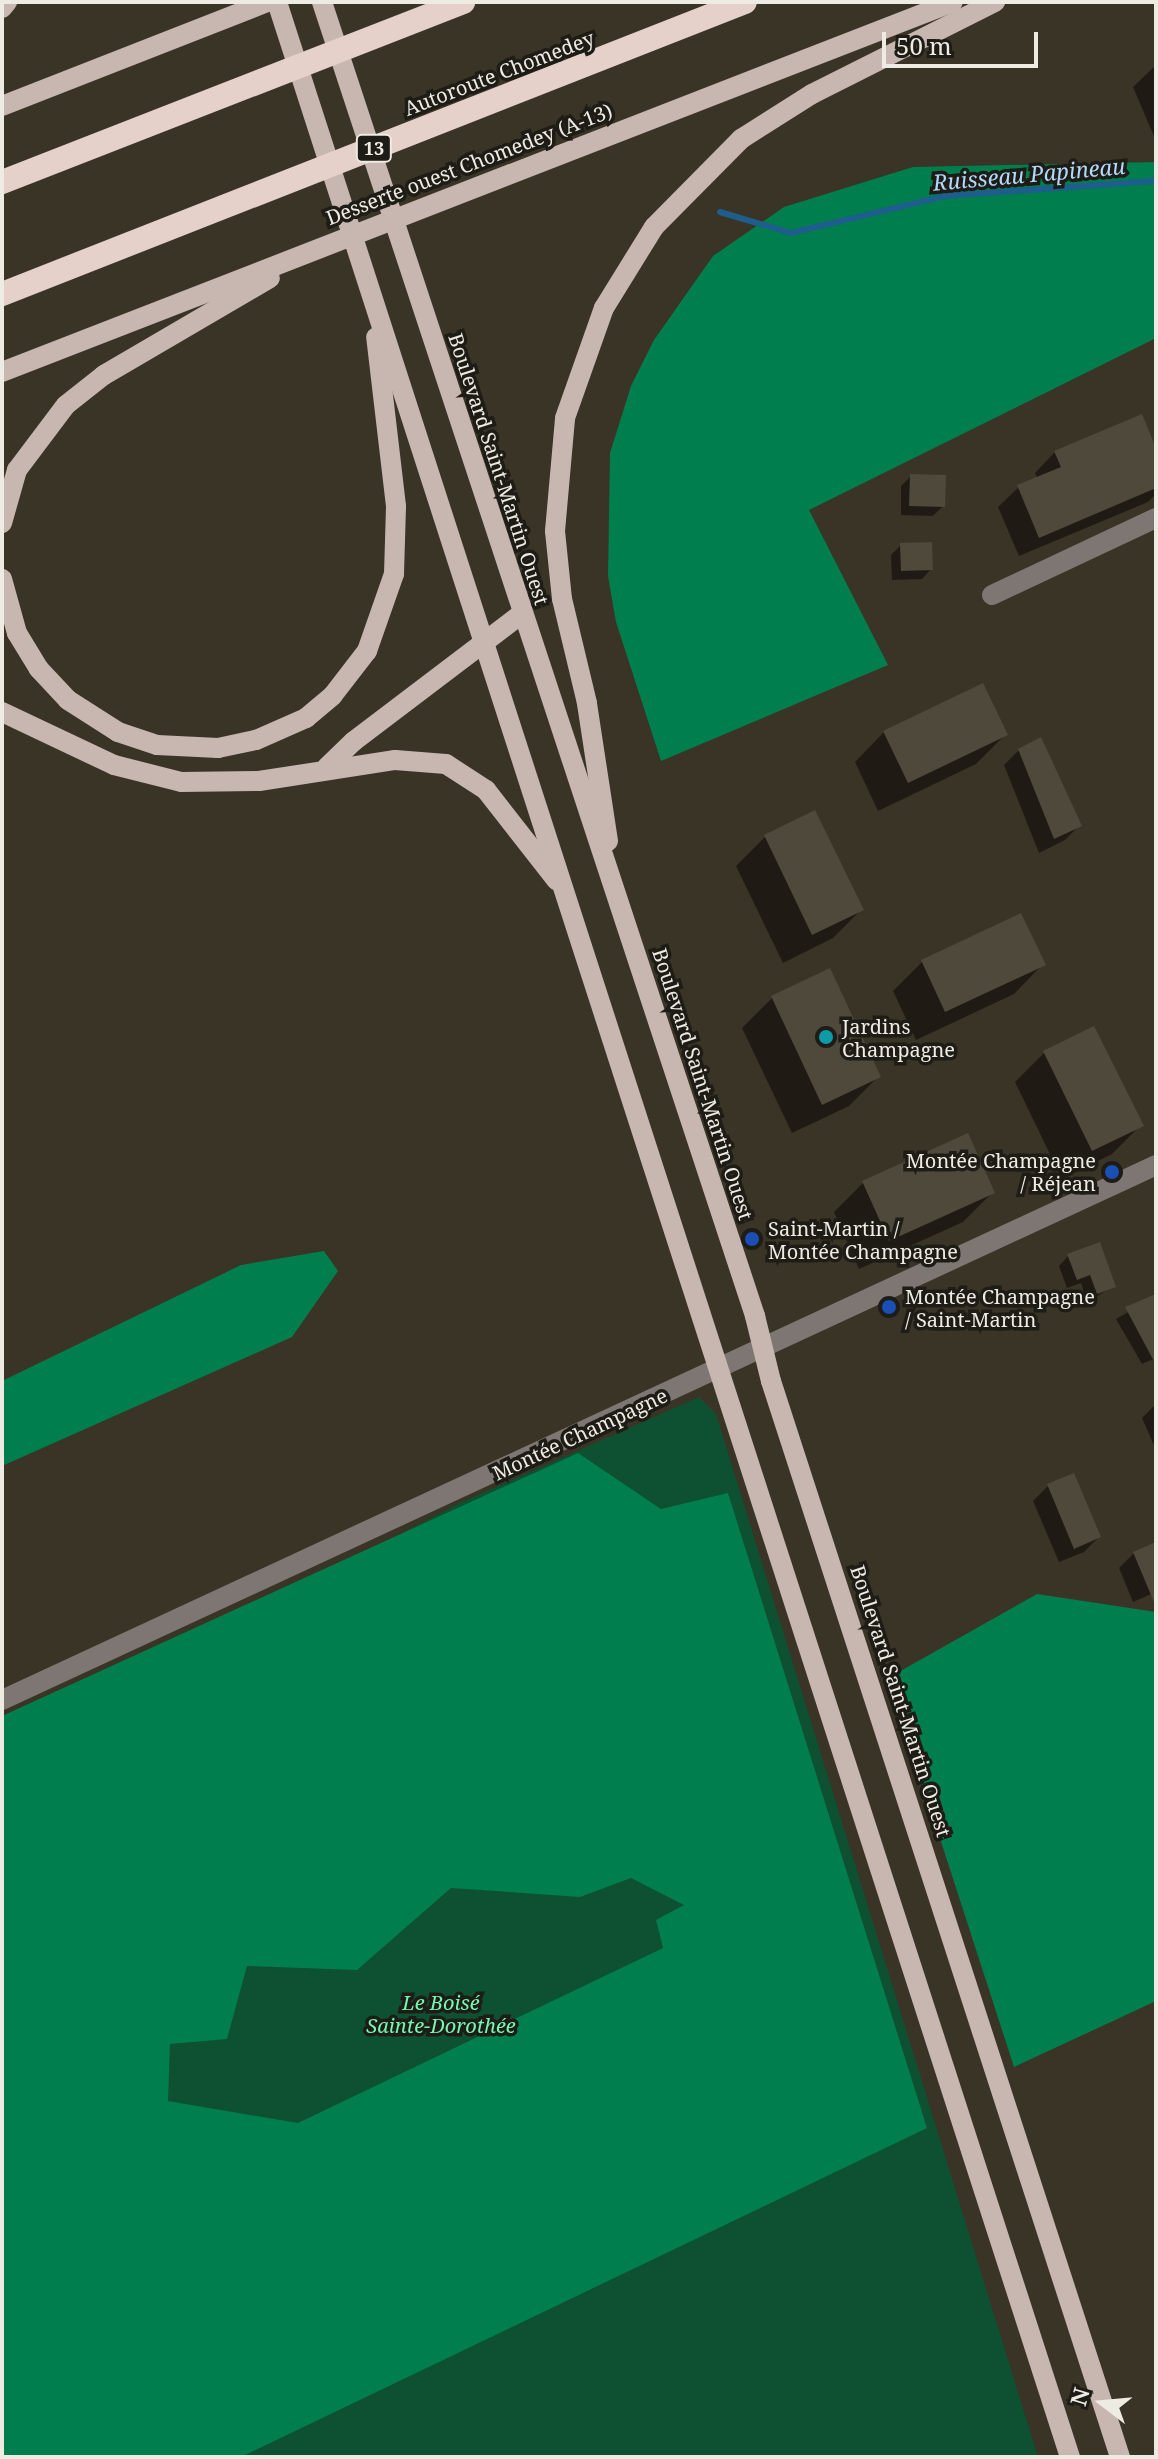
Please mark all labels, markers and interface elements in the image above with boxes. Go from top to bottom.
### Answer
scale bar [886,16,1042,66]
street label: Autoroute Chomedey [400,26,598,120]
text: 50 m [896,29,952,62]
street label: Desserte ouest Chomedey (A-13) [322,98,616,230]
road number: 13 [354,134,394,162]
water label: Ruisseau Papineau [932,152,1126,196]
street label: Boulevard Saint-Martin Ouest [444,330,554,608]
street label: Boulevard Saint-Martin Ouest [648,945,758,1223]
place label: Jardins Champagne [842,1014,955,1061]
marker: Jardins Champagne [817,1028,835,1046]
place label: Montée Champagne / Réjean [906,1148,1096,1195]
marker: Montée Champagne / Réjean [1103,1163,1121,1181]
place label: Saint-Martin / Montée Champagne [768,1216,958,1263]
marker: Saint-Martin / Montée Champagne [743,1230,761,1248]
place label: Montée Champagne / Saint-Martin [905,1284,1095,1331]
marker: Montée Champagne / Saint-Martin [880,1298,898,1316]
street label: Montée Champagne [489,1383,671,1485]
street label: Boulevard Saint-Martin Ouest [846,1562,956,1840]
park label: Le Boisé Sainte-Dorothée [366,1990,516,2037]
north arrow [1062,2363,1142,2443]
text: N [1062,2384,1096,2409]

